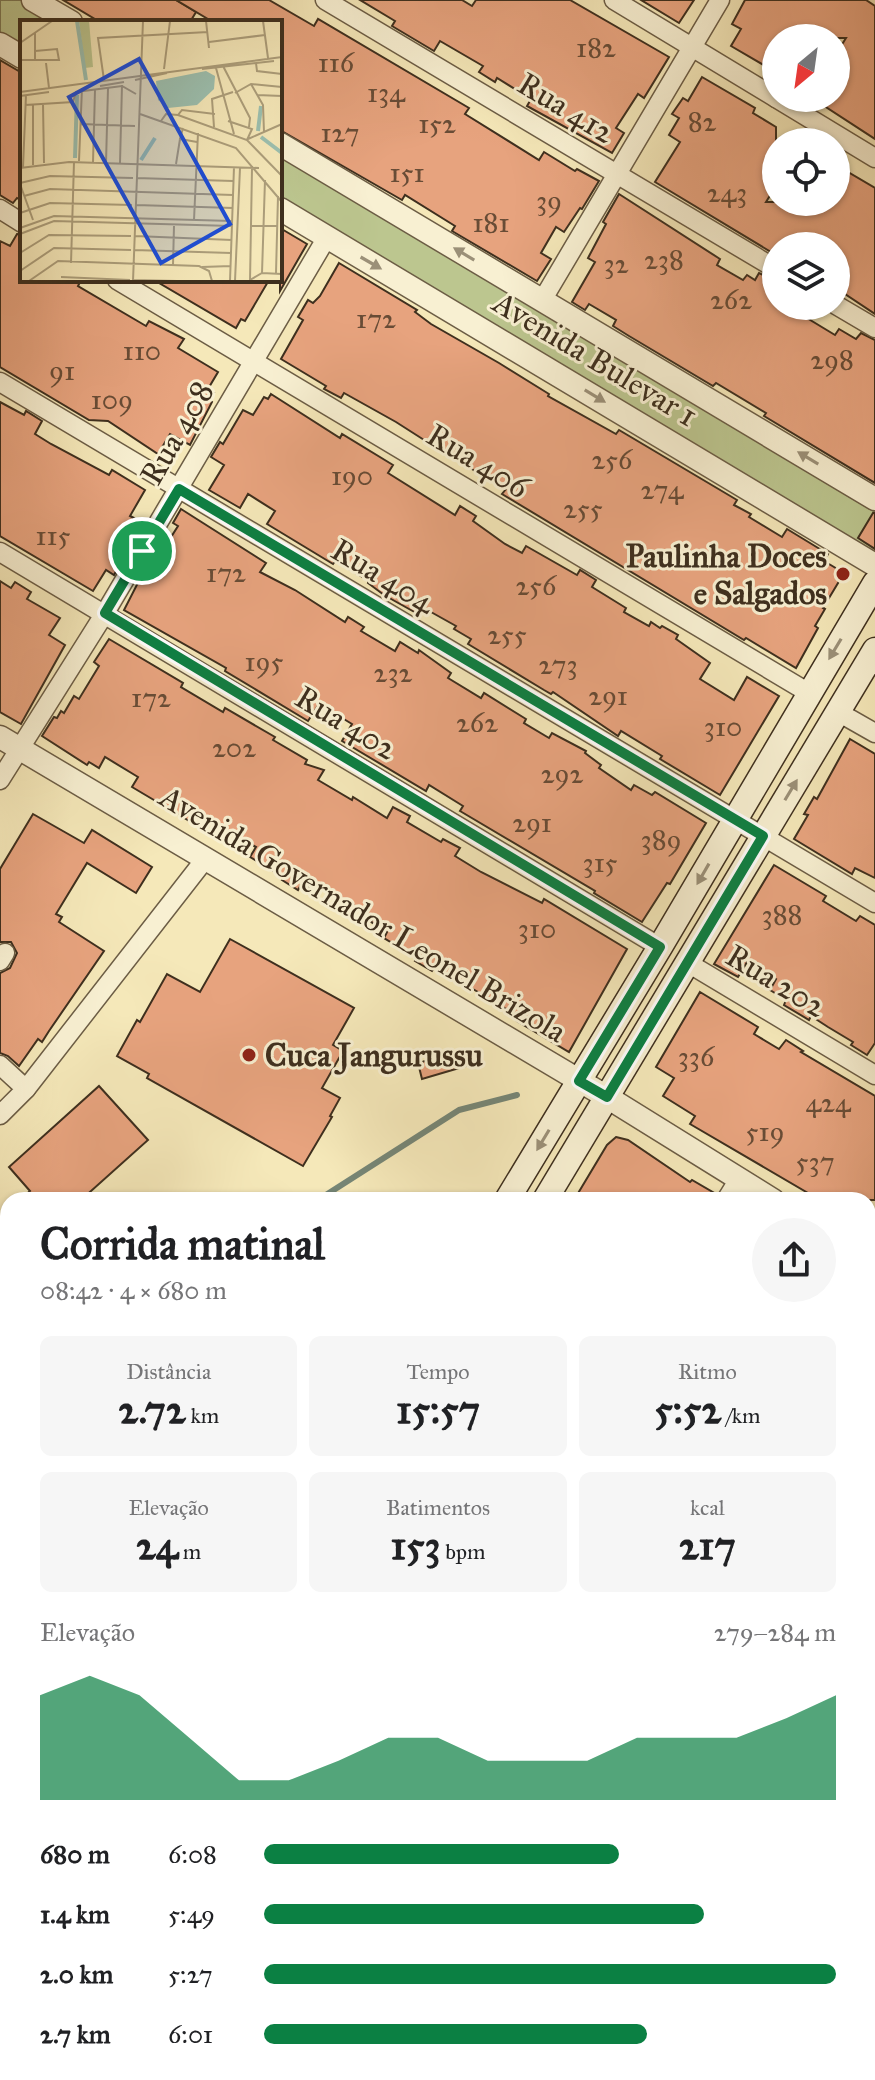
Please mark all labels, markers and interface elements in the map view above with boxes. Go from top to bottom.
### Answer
inset map [20,20,282,282]
north arrow [762,24,850,112]
map controls [762,24,850,320]
house number: 182 [576,30,616,65]
house number: 116 [318,45,356,80]
street label: Rua 412 [511,64,622,152]
house number: 134 [367,75,406,110]
house number: 82 [688,104,717,139]
house number: 152 [418,106,456,141]
house number: 127 [320,115,360,150]
button: locate [762,128,850,216]
house number: 151 [390,155,424,190]
house number: 243 [707,175,747,210]
house number: 39 [536,183,562,218]
house number: 181 [472,205,510,240]
button: layers [762,232,850,320]
house number: 238 [644,242,684,277]
house number: 32 [603,246,629,281]
one-way arrow [453,247,475,261]
one-way arrow [360,256,382,270]
street label: Avenida Bulevar 1 [484,282,704,435]
house number: 262 [710,282,752,317]
house number: 172 [356,301,396,336]
house number: 110 [123,333,161,368]
house number: 298 [810,342,854,377]
house number: 91 [49,353,75,388]
street label: Rua 408 [132,374,222,492]
house number: 109 [91,382,133,417]
one-way arrow [584,388,606,402]
street label: Rua 406 [420,415,538,508]
house number: 256 [592,442,634,477]
one-way arrow [797,452,819,466]
house number: 190 [331,458,373,493]
house number: 274 [641,472,685,507]
house number: 255 [563,491,603,526]
pin [108,517,176,585]
house number: 115 [36,518,70,553]
icon: arrive [120,529,164,573]
street label: Rua 404 [324,530,443,623]
place label: Paulinha Doces e Salgados [626,537,827,613]
house number: 172 [206,555,246,590]
marker: Paulinha Doces e Salgados [834,565,852,583]
house number: 256 [516,568,558,603]
house number: 255 [487,617,527,652]
one-way arrow [828,638,842,660]
house number: 195 [245,644,283,679]
house number: 273 [538,647,578,682]
house number: 232 [374,655,413,690]
street label: Rua 402 [288,677,404,769]
house number: 291 [588,678,628,713]
house number: 172 [131,680,171,715]
house number: 262 [456,705,498,740]
house number: 310 [704,709,742,744]
house number: 202 [212,730,256,765]
house number: 292 [541,756,584,791]
street label: Avenida Governador Leonel Brizola [151,776,574,1051]
one-way arrow [784,779,798,801]
house number: 291 [512,805,552,840]
house number: 389 [640,822,682,857]
house number: 315 [582,845,618,880]
one-way arrow [696,863,710,885]
house number: 388 [762,897,802,932]
house number: 310 [518,911,556,946]
street label: Rua 202 [719,936,833,1026]
place label: Cuca Jangurussu [265,1036,483,1075]
house number: 336 [678,1039,716,1074]
marker: Cuca Jangurussu [240,1046,258,1064]
house number: 424 [805,1085,852,1120]
house number: 519 [746,1114,784,1149]
one-way arrow [536,1129,550,1151]
house number: 537 [795,1144,835,1179]
text: Corrida matinal [40,1217,325,1271]
button: share [752,1218,836,1302]
text: 08:42 · 4 × 680 m [40,1274,227,1306]
text: Distância [126,1358,211,1385]
text: Tempo [406,1358,470,1385]
text: Ritmo [678,1358,737,1385]
text: 2.72 [118,1385,186,1434]
text: 15:57 [396,1385,480,1434]
text: 5:52 [654,1385,721,1434]
text: km [186,1402,219,1429]
text: /km [721,1402,761,1429]
text: Elevação [128,1494,209,1521]
text: Batimentos [386,1494,490,1521]
text: kcal [690,1494,725,1521]
text: 24 [136,1521,178,1570]
text: 153 [391,1521,441,1570]
text: 217 [679,1521,736,1570]
text: m [178,1538,201,1565]
text: bpm [441,1538,485,1565]
text: Elevação [40,1616,135,1648]
text: 279–284 m [714,1616,836,1648]
text: 680 m [40,1838,110,1870]
text: 6:08 [168,1838,217,1870]
text: 1.4 km [40,1898,110,1930]
text: 5:49 [168,1898,215,1930]
text: 2.0 km [40,1958,113,1990]
text: 5:27 [168,1958,213,1990]
text: 2.7 km [40,2018,111,2050]
text: 6:01 [168,2018,213,2050]

